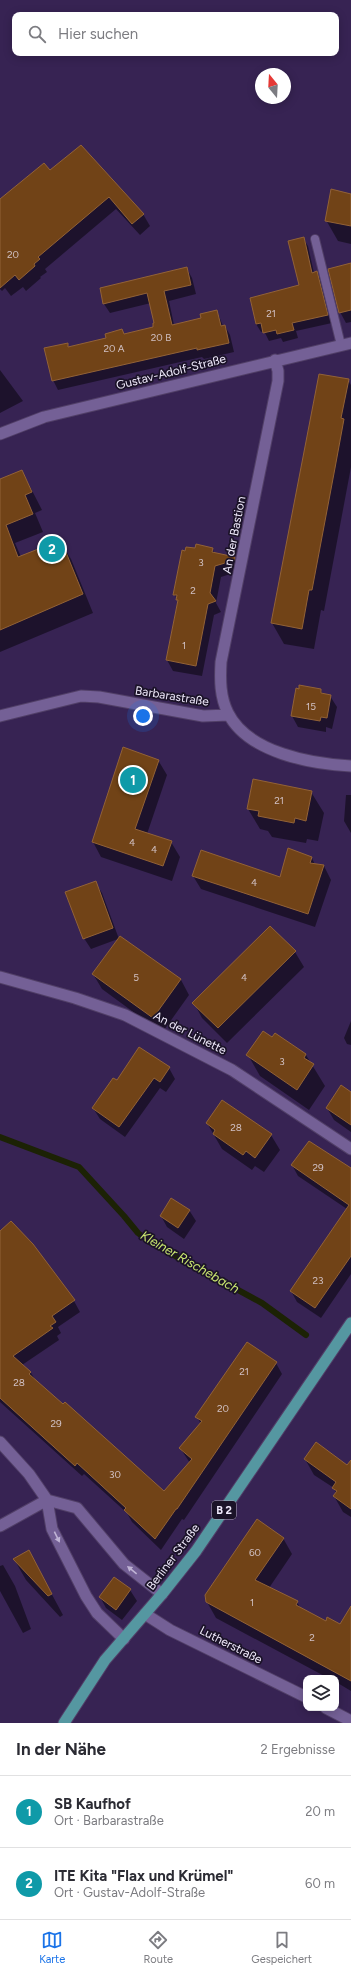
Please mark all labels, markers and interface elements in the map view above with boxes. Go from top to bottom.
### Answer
search box [12,12,339,56]
icon: search [26,23,48,45]
text: Hier suchen [58,25,138,43]
north arrow [255,68,291,104]
house number: 20 [7,248,19,261]
house number: 21 [266,307,276,320]
house number: 20 B [151,331,171,344]
house number: 20 A [103,342,125,355]
street label: Gustav-Adolf-Straße [115,351,228,392]
street label: An der Bastion [220,495,248,575]
pin: 2 [39,534,65,564]
house number: 3 [198,556,204,569]
house number: 2 [190,584,196,597]
house number: 1 [182,639,186,652]
street label: Barbarastraße [134,683,210,709]
house number: 15 [306,700,316,713]
your location [133,706,153,726]
pin: 1 [120,765,146,795]
house number: 21 [274,794,284,807]
house number: 4 [129,836,135,849]
house number: 4 [151,843,157,856]
house number: 4 [251,876,257,889]
house number: 5 [133,971,139,984]
house number: 4 [241,971,247,984]
street label: An der Lünette [151,1009,229,1058]
house number: 3 [279,1055,285,1068]
house number: 28 [230,1121,242,1134]
house number: 29 [312,1161,324,1174]
water label: Kleiner Rischebach [138,1228,242,1296]
house number: 23 [312,1274,324,1287]
house number: 21 [239,1365,249,1378]
house number: 28 [13,1376,25,1389]
house number: 20 [217,1402,229,1415]
house number: 29 [50,1417,62,1430]
house number: 30 [109,1468,121,1481]
road number: B 2 [212,1501,236,1519]
street label: Berliner Straße [144,1521,203,1593]
one-way arrow [53,1531,60,1543]
house number: 60 [249,1546,261,1559]
one-way arrow [126,1566,137,1574]
house number: 1 [250,1596,254,1609]
street label: Lutherstraße [197,1623,265,1667]
house number: 2 [309,1631,315,1644]
map controls [303,1675,339,1711]
button: layers [303,1675,339,1711]
text: In der Nähe [16,1739,106,1759]
text: 2 Ergebnisse [261,1742,335,1757]
text: SB Kaufhof [54,1795,131,1813]
text: 1 [26,1804,32,1819]
text: 20 m [305,1804,335,1819]
text: Ort · Barbarastraße [54,1813,164,1828]
text: ITE Kita "Flax und Krümel" [54,1867,234,1885]
text: 2 [25,1876,33,1891]
text: 60 m [305,1876,335,1891]
text: Ort · Gustav-Adolf-Straße [54,1885,205,1900]
tab: Karte [39,1929,65,1966]
tab: Route [143,1929,173,1966]
tab: Gespeichert [251,1929,312,1966]

